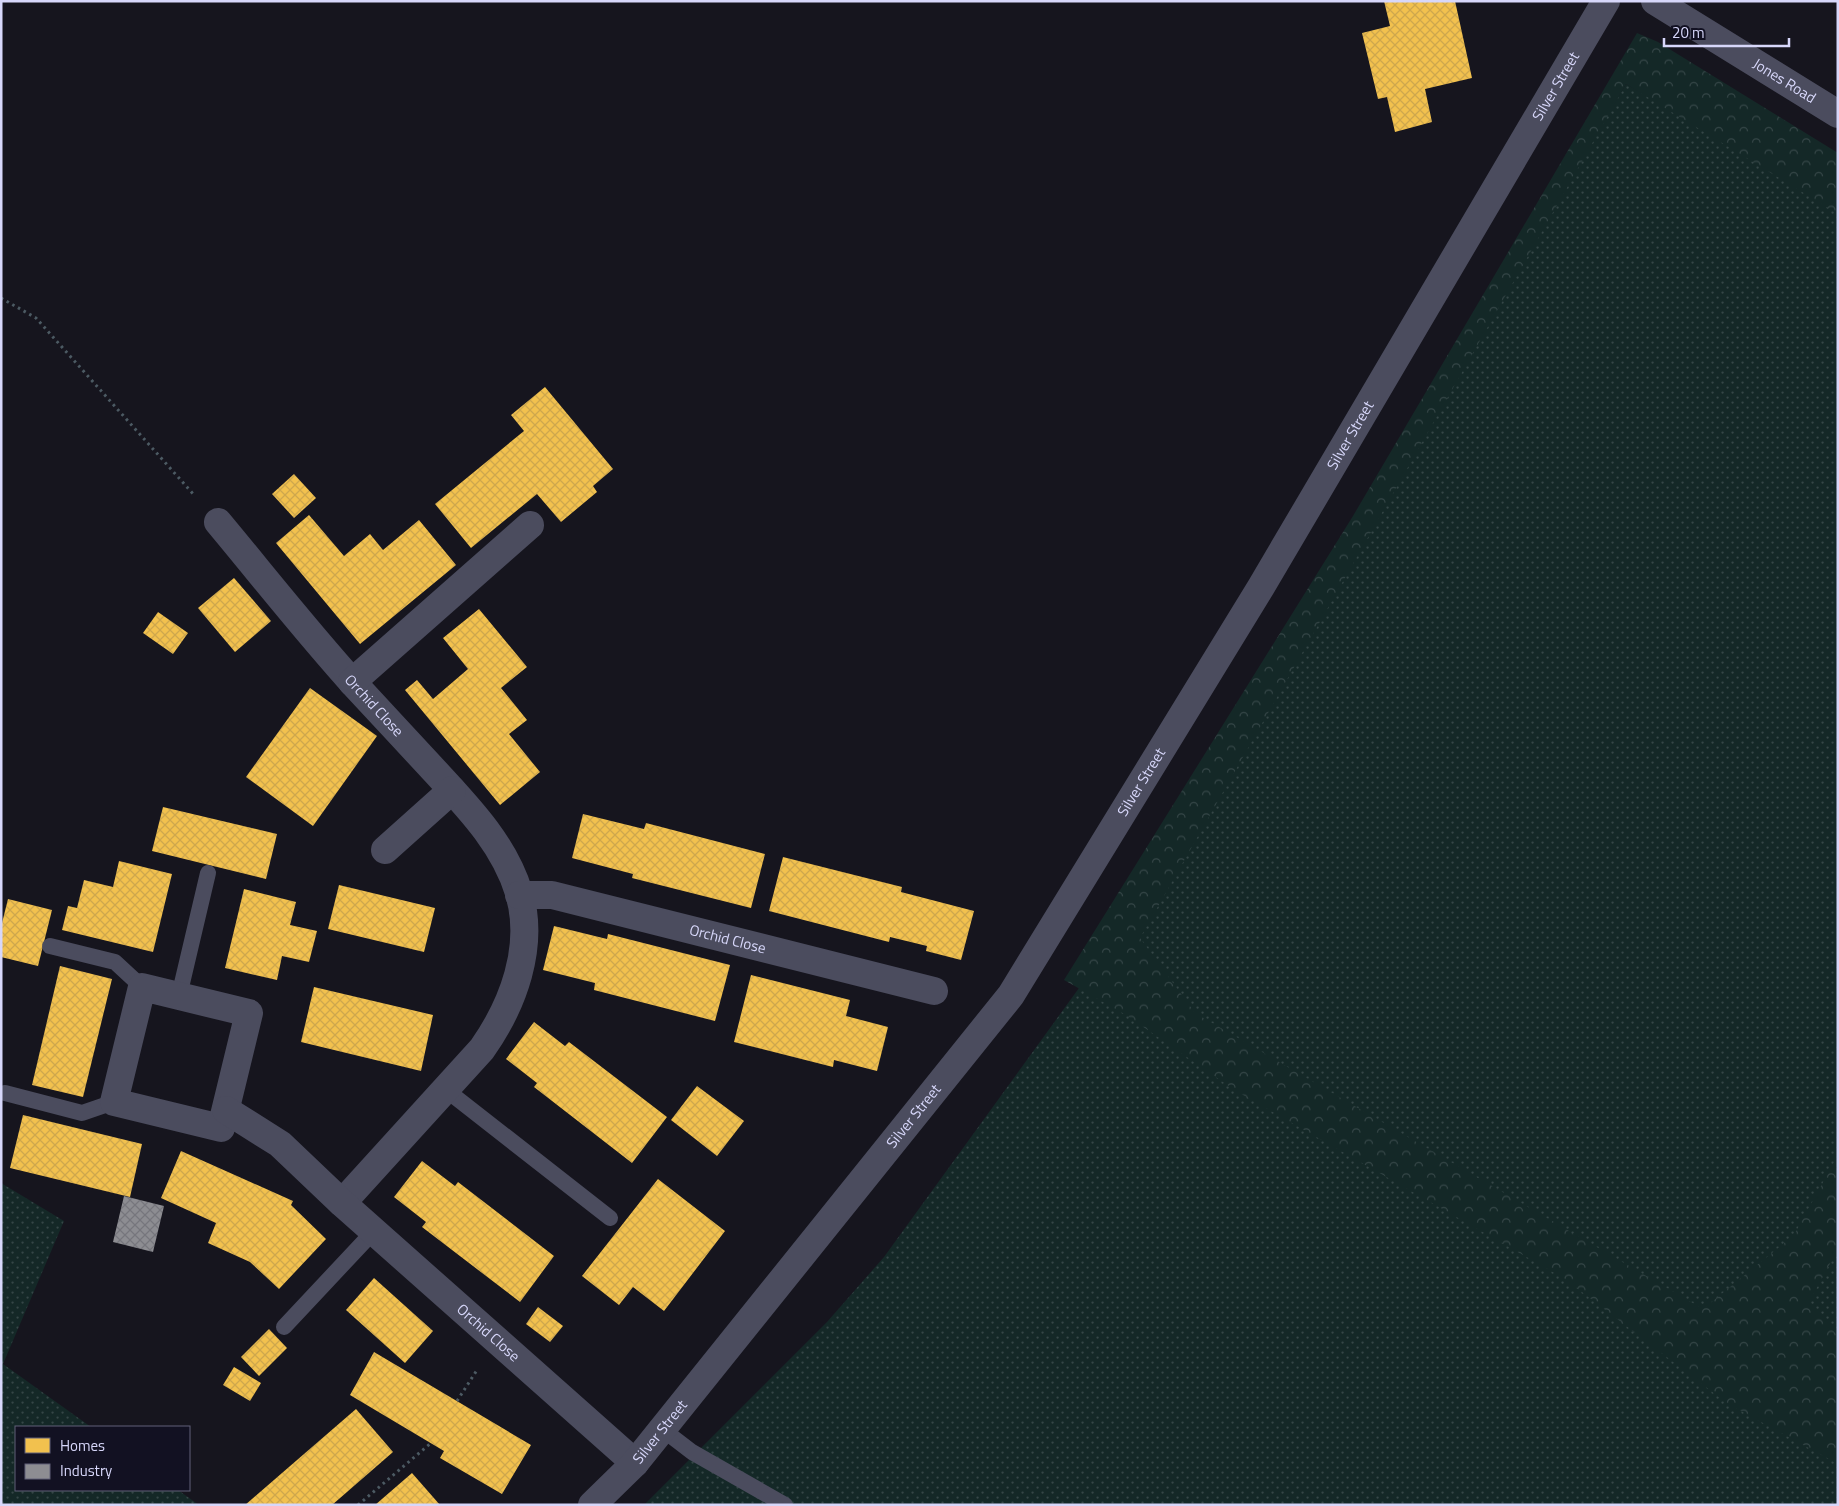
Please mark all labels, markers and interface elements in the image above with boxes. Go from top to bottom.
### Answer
scale bar [1664,15,1789,47]
text: 20 m [1672,21,1705,44]
street label: Silver Street [1526,46,1585,125]
street label: Jones Road [1749,52,1821,109]
street label: Silver Street [1321,395,1380,474]
street label: Orchid Close [339,669,409,742]
street label: Silver Street [1111,743,1171,821]
street label: Orchid Close [687,918,768,959]
street label: Silver Street [880,1078,947,1153]
street label: Orchid Close [452,1298,526,1367]
street label: Silver Street [627,1394,693,1469]
legend [15,1426,190,1491]
text: Homes [60,1434,105,1457]
text: Industry [60,1459,112,1482]

